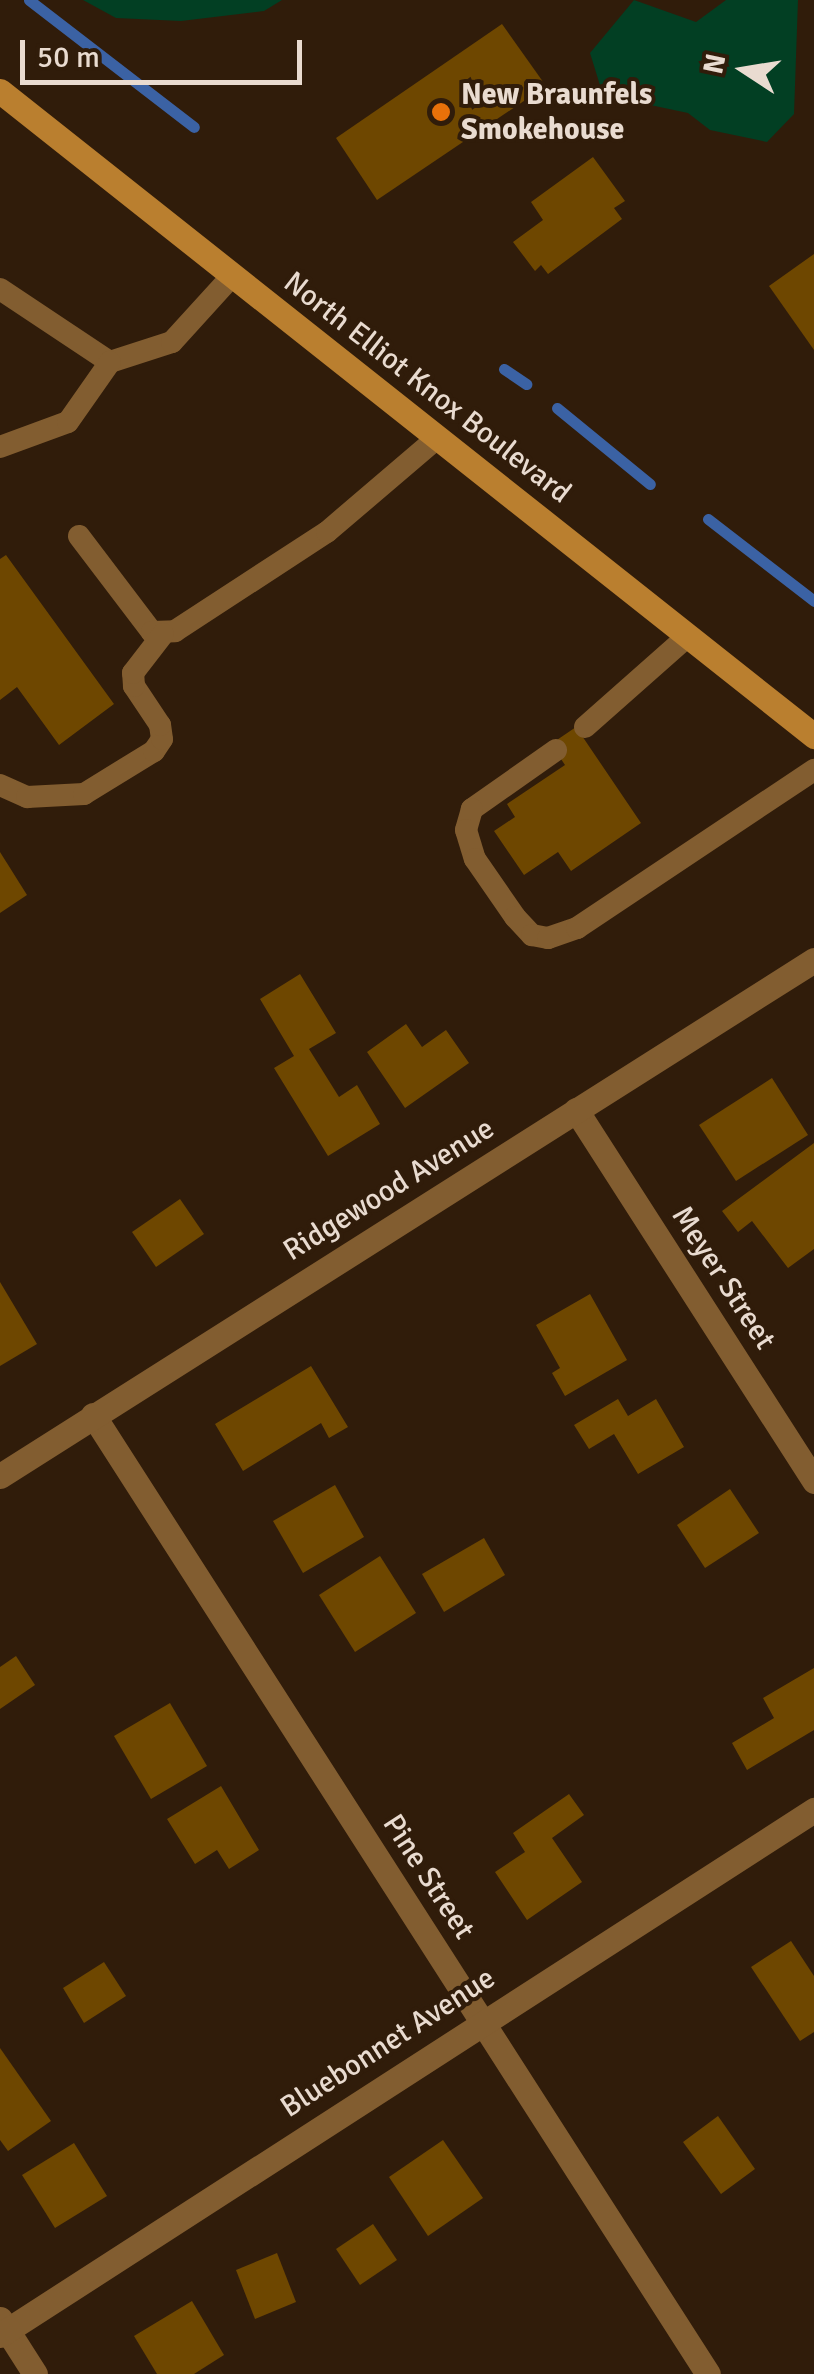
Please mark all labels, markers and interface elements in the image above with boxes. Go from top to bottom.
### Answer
scale bar [25,20,308,82]
north arrow [694,20,794,120]
text: 50 m [37,39,100,76]
text: N [696,51,733,77]
place label: New Braunfels Smokehouse [461,77,652,148]
marker: New Braunfels Smokehouse [430,101,452,123]
street label: North Elliot Knox Boulevard [276,265,578,511]
street label: Ridgewood Avenue [277,1111,501,1269]
street label: Meyer Street [663,1200,783,1356]
street label: Pine Street [374,1808,482,1946]
street label: Bluebonnet Avenue [274,1960,502,2126]

